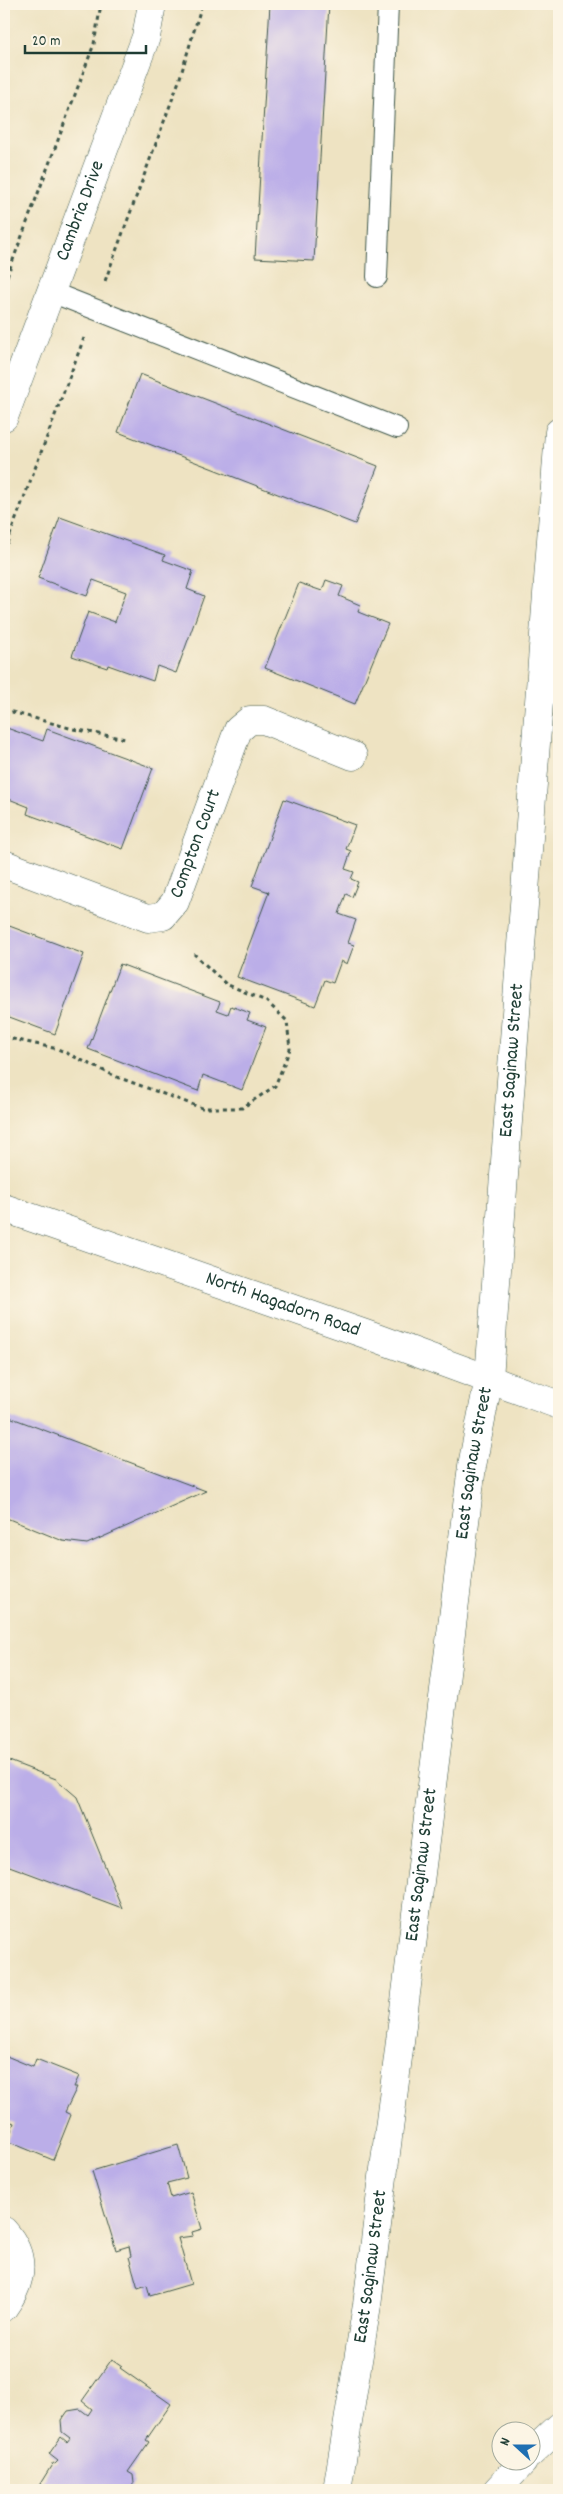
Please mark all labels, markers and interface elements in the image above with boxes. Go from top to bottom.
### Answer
scale bar [25,22,146,54]
text: 20 m [32,31,60,53]
street label: Cambria Drive [49,156,113,265]
street label: Compton Court [163,786,229,903]
street label: East Saginaw Street [493,982,532,1138]
street label: North Hagadorn Road [201,1265,364,1345]
street label: East Saginaw Street [449,1385,501,1541]
street label: East Saginaw Street [399,1787,446,1943]
street label: East Saginaw Street [347,2188,395,2345]
north arrow [490,2422,540,2472]
text: N [495,2435,516,2449]

